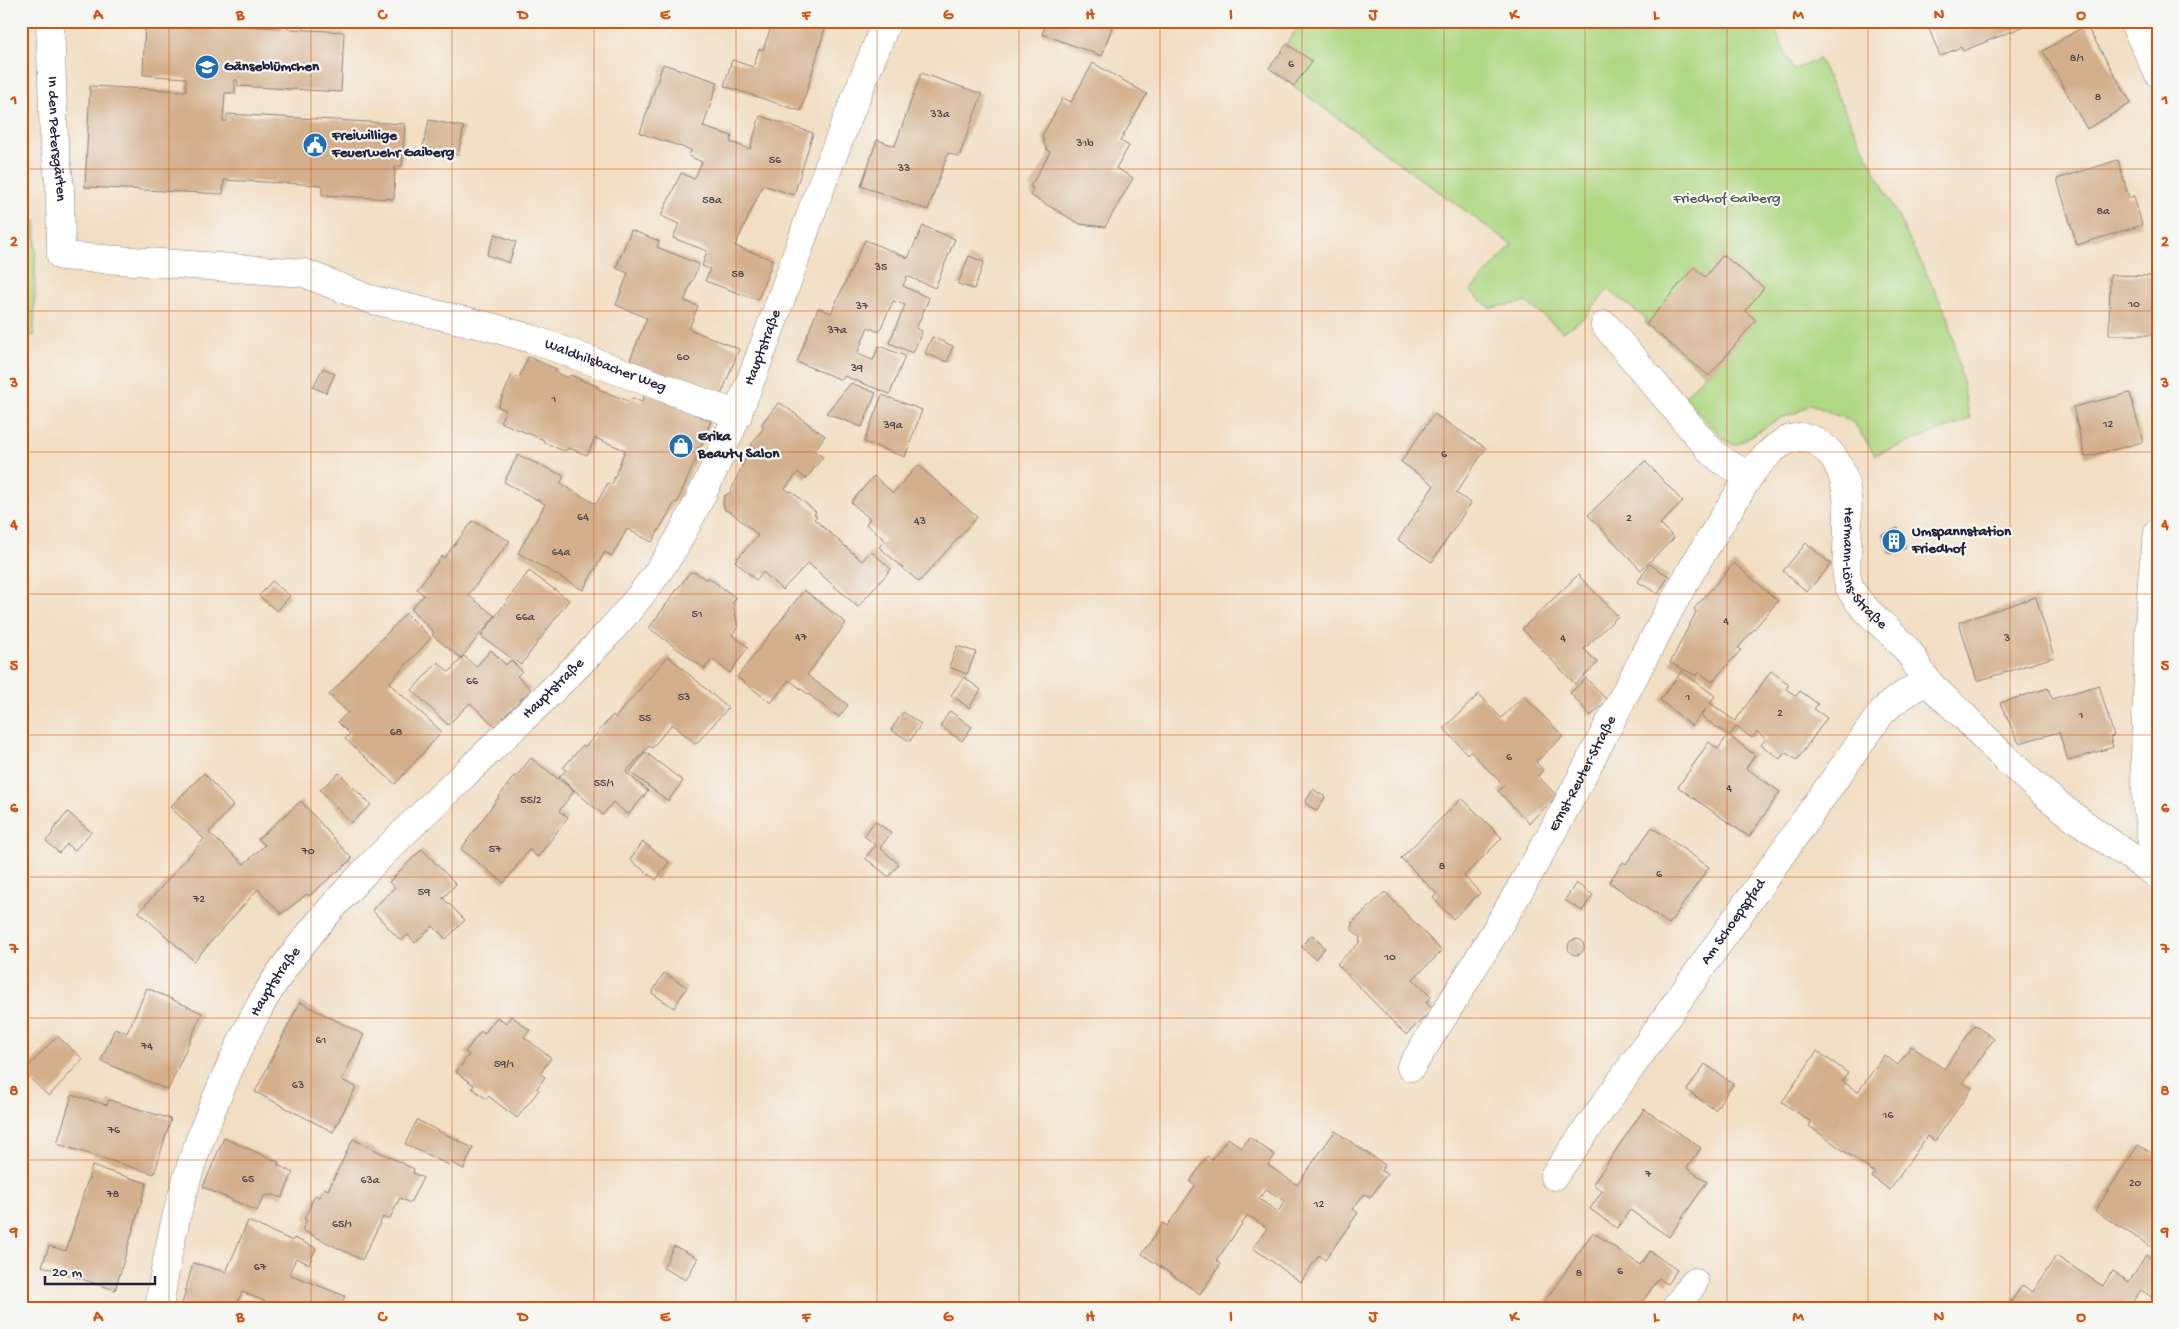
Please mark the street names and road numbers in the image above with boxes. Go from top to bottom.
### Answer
street label: In den Petersgärten [43,76,69,201]
street label: Hauptstraße [741,307,786,388]
street label: Waldhilsbacher Weg [542,335,669,397]
street label: Hermann-Löns-Straße [1837,507,1891,634]
street label: Hauptstraße [519,654,589,723]
street label: Ernst-Reuter-Straße [1545,713,1621,835]
street label: Am Schoepspfad [1697,875,1771,968]
street label: Hauptstraße [247,943,305,1020]

